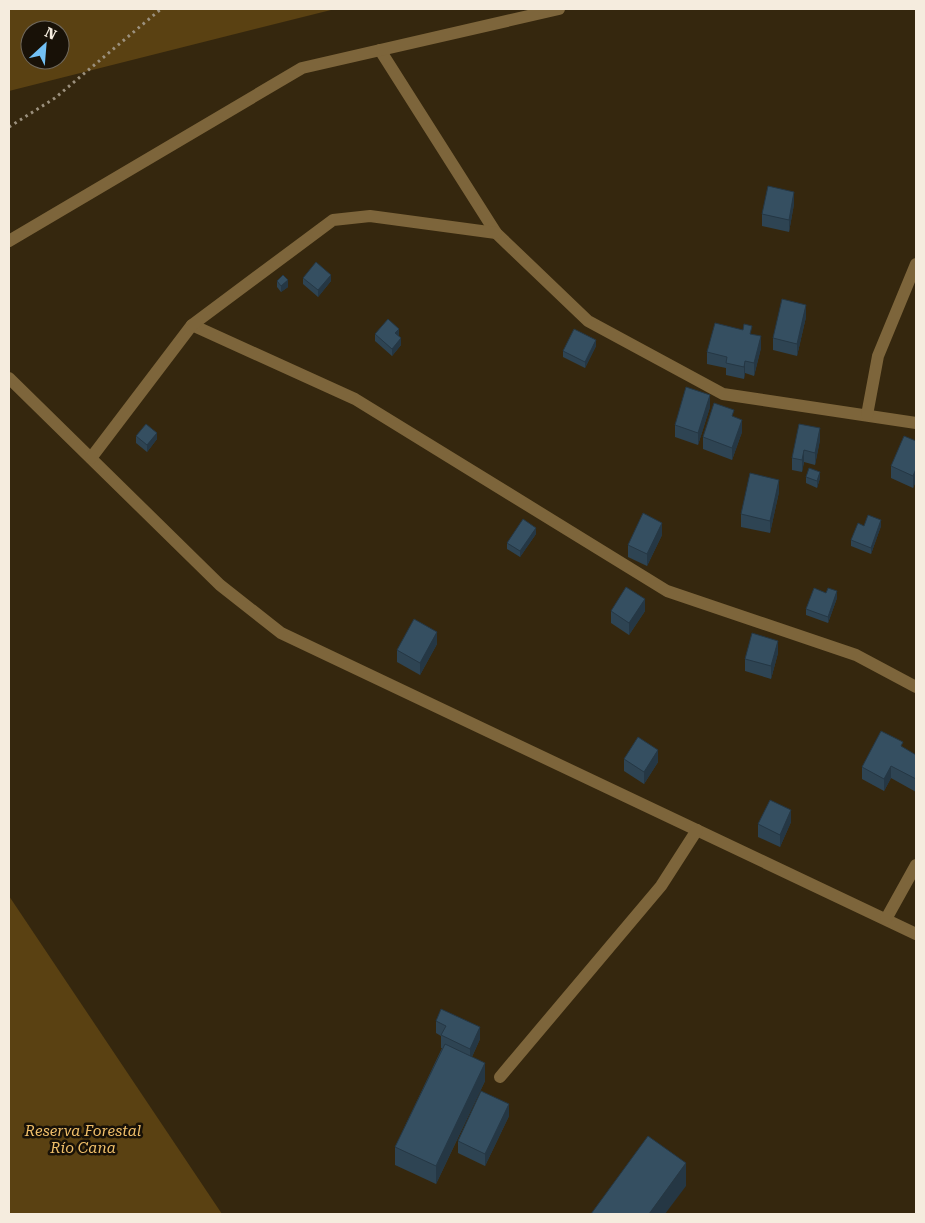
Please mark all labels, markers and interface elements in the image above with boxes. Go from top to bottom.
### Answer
north arrow [20,20,70,70]
text: N [42,24,59,43]
park label: Reserva Forestal Río Cana [24,1122,142,1157]

